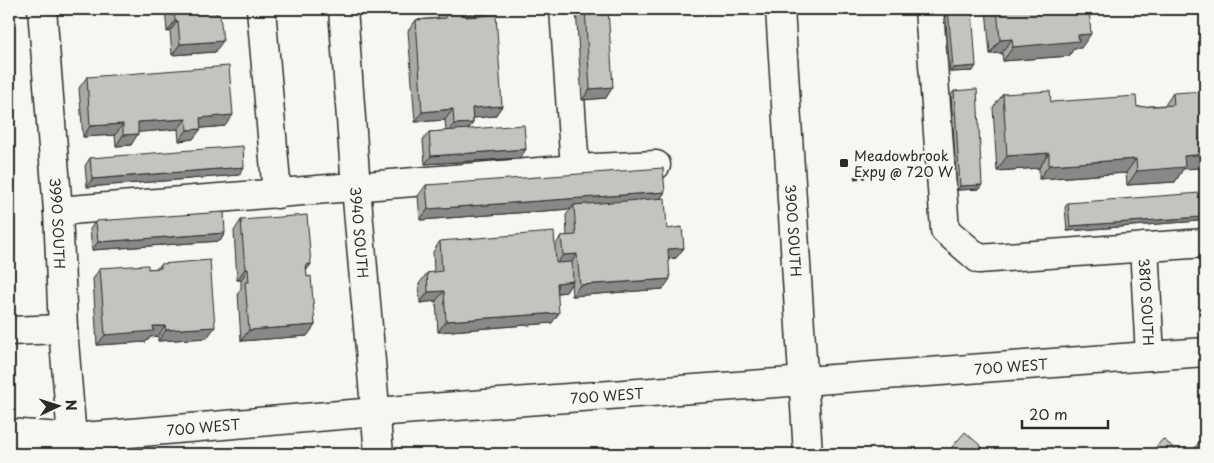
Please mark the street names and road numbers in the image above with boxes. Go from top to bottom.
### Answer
street label: 3990 SOUTH [45,177,71,270]
street label: 3900 SOUTH [781,184,807,277]
street label: 3940 SOUTH [346,186,374,279]
street label: 3810 SOUTH [1134,257,1160,346]
street label: 700 WEST [974,353,1049,379]
street label: 700 WEST [570,382,645,408]
street label: 700 WEST [166,413,241,440]

